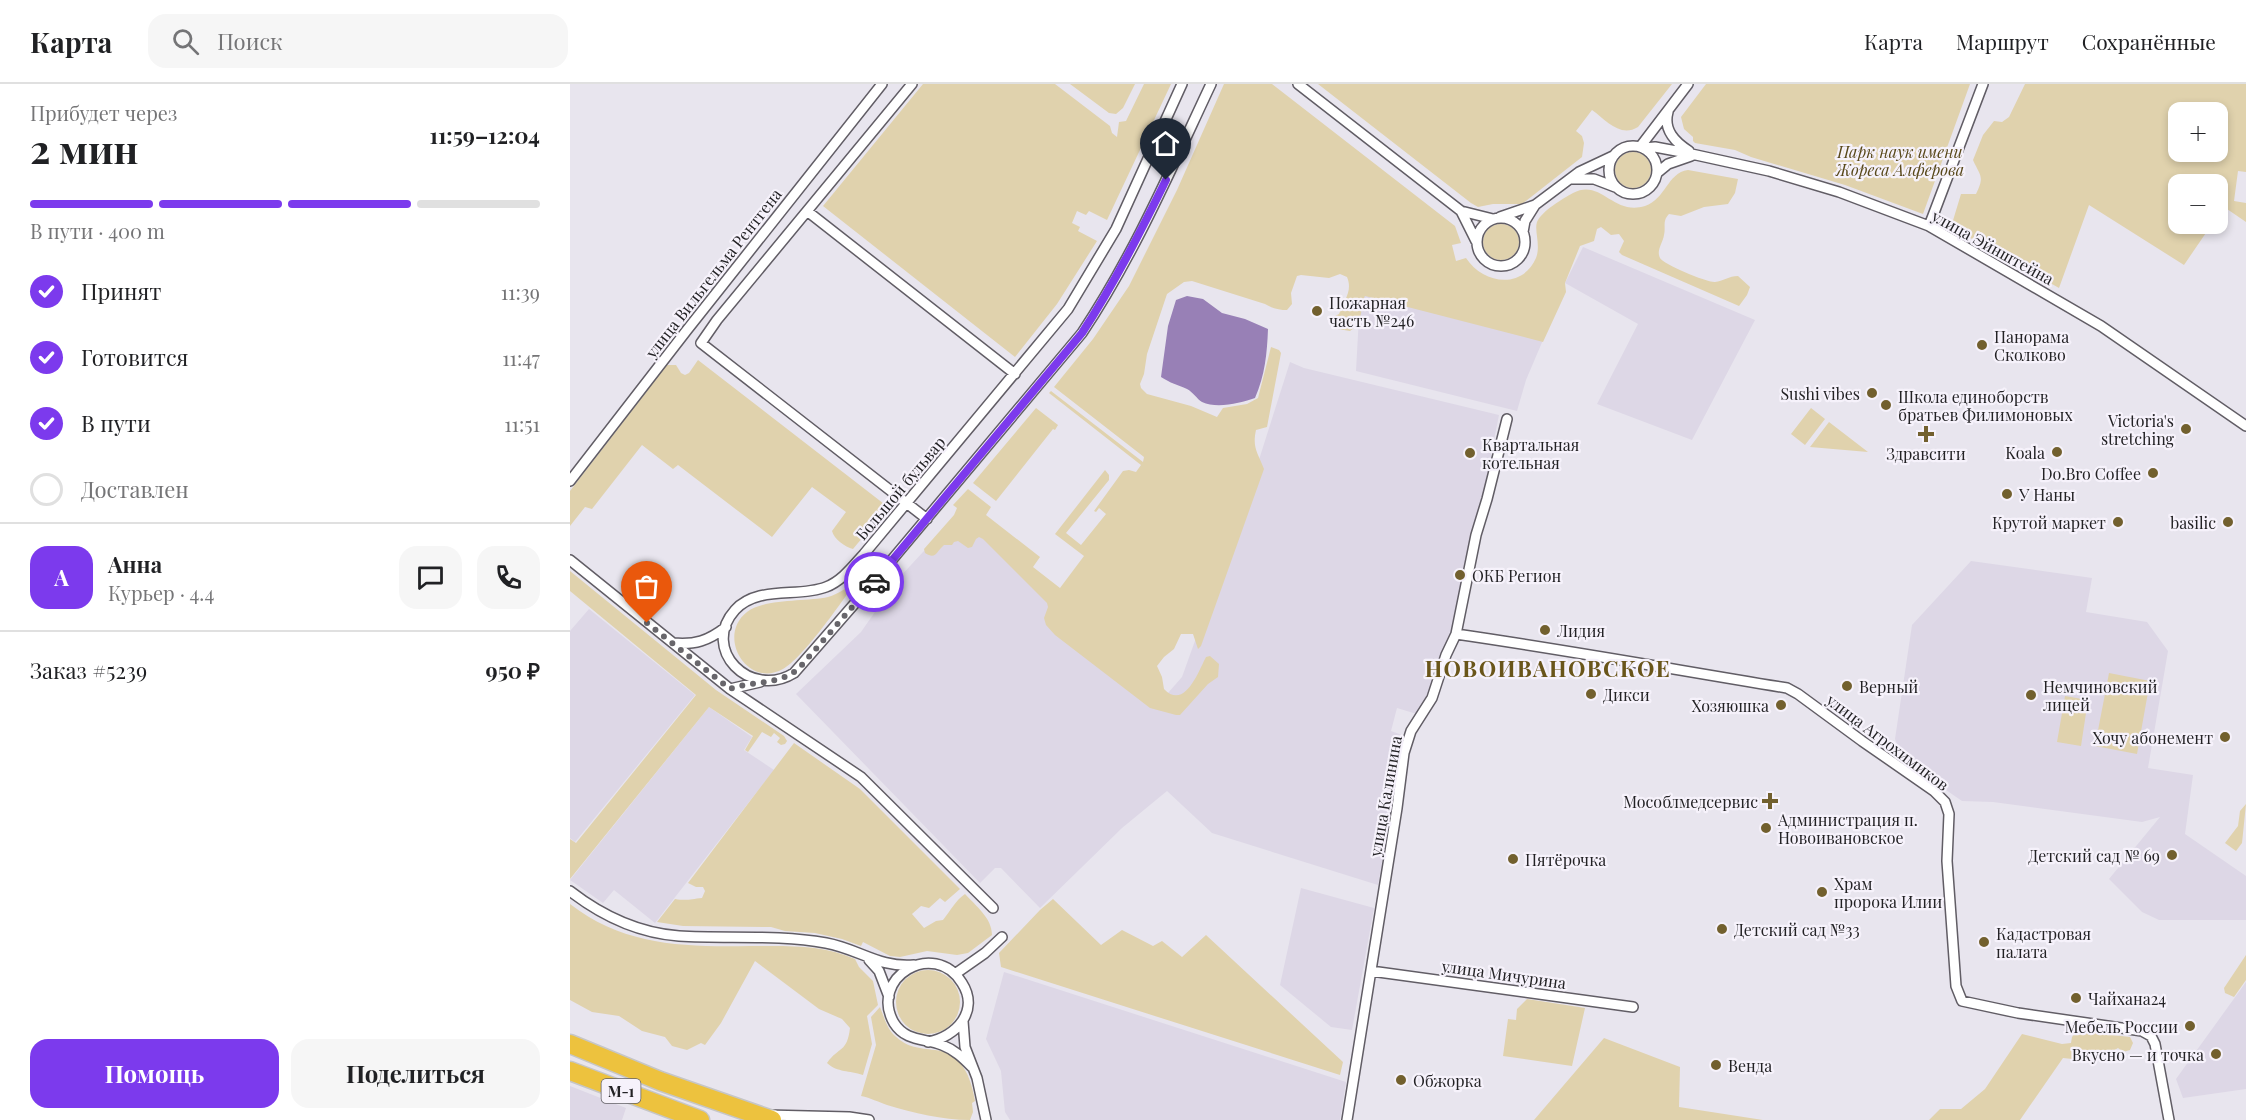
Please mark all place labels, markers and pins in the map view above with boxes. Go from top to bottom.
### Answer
pin [1140,118,1191,180]
place label: Пожарная часть №246 [1329,292,1414,331]
marker: Пожарная часть №246 [1310,304,1324,318]
place label: Панорама Сколково [1994,326,2069,365]
marker: Панорама Сколково [1975,338,1989,352]
place label: Sushi vibes [1780,383,1860,404]
marker: Sushi vibes [1865,386,1879,400]
place label: Школа единоборств братьев Филимоновых [1898,386,2073,425]
marker: Школа единоборств братьев Филимоновых [1879,398,1893,412]
place label: Victoria's stretching [2101,410,2175,449]
marker: Victoria's stretching [2179,422,2193,436]
marker: Здравсити [1919,427,1933,441]
place label: Квартальная котельная [1482,434,1580,473]
place label: Koala [2005,442,2045,463]
place label: Здравсити [1886,443,1966,464]
marker: Koala [2050,445,2064,459]
marker: Квартальная котельная [1463,446,1477,460]
place label: Do.Bro Coffee [2041,463,2141,484]
marker: Do.Bro Coffee [2146,466,2160,480]
place label: У Наны [2018,484,2075,505]
marker: У Наны [2000,487,2014,501]
place label: Крутой маркет [1992,512,2106,533]
place label: basilic [2170,512,2216,533]
marker: Крутой маркет [2111,515,2125,529]
marker: basilic [2221,515,2235,529]
pin [621,561,672,623]
place label: ОКБ Регион [1472,565,1562,586]
marker: ОКБ Регион [1453,568,1467,582]
place label: Лидия [1556,620,1605,641]
marker: Лидия [1538,623,1552,637]
place label: Верный [1859,676,1918,697]
place label: Немчиновский лицей [2043,676,2158,715]
marker: Верный [1840,679,1854,693]
place label: Дикси [1603,684,1650,705]
marker: Дикси [1584,687,1598,701]
marker: Немчиновский лицей [2024,688,2038,702]
place label: Хозяюшка [1692,695,1769,716]
marker: Хозяюшка [1774,698,1788,712]
place label: Хочу абонемент [2092,727,2213,748]
marker: Хочу абонемент [2218,730,2232,744]
place label: Мособлмедсервис [1623,791,1758,812]
marker: Мособлмедсервис [1763,794,1777,808]
place label: Администрация п. Новоивановское [1777,809,1918,848]
marker: Администрация п. Новоивановское [1759,821,1773,835]
place label: Детский сад № 69 [2028,845,2160,866]
marker: Детский сад № 69 [2165,848,2179,862]
place label: Пятёрочка [1525,849,1606,870]
marker: Пятёрочка [1506,852,1520,866]
place label: Храм пророка Илии [1834,873,1942,912]
marker: Храм пророка Илии [1815,885,1829,899]
place label: Детский сад №33 [1734,919,1860,940]
marker: Детский сад №33 [1715,922,1729,936]
place label: Кадастровая палата [1996,923,2092,962]
marker: Кадастровая палата [1977,935,1991,949]
place label: Чайхана24 [2088,988,2166,1009]
marker: Чайхана24 [2069,991,2083,1005]
place label: Мебель России [2065,1016,2178,1037]
marker: Мебель России [2183,1019,2197,1033]
place label: Вкусно — и точка [2072,1044,2204,1065]
marker: Вкусно — и точка [2209,1047,2223,1061]
place label: Венда [1728,1055,1772,1076]
marker: Венда [1709,1058,1723,1072]
place label: Обжорка [1413,1070,1482,1091]
marker: Обжорка [1394,1073,1408,1087]

